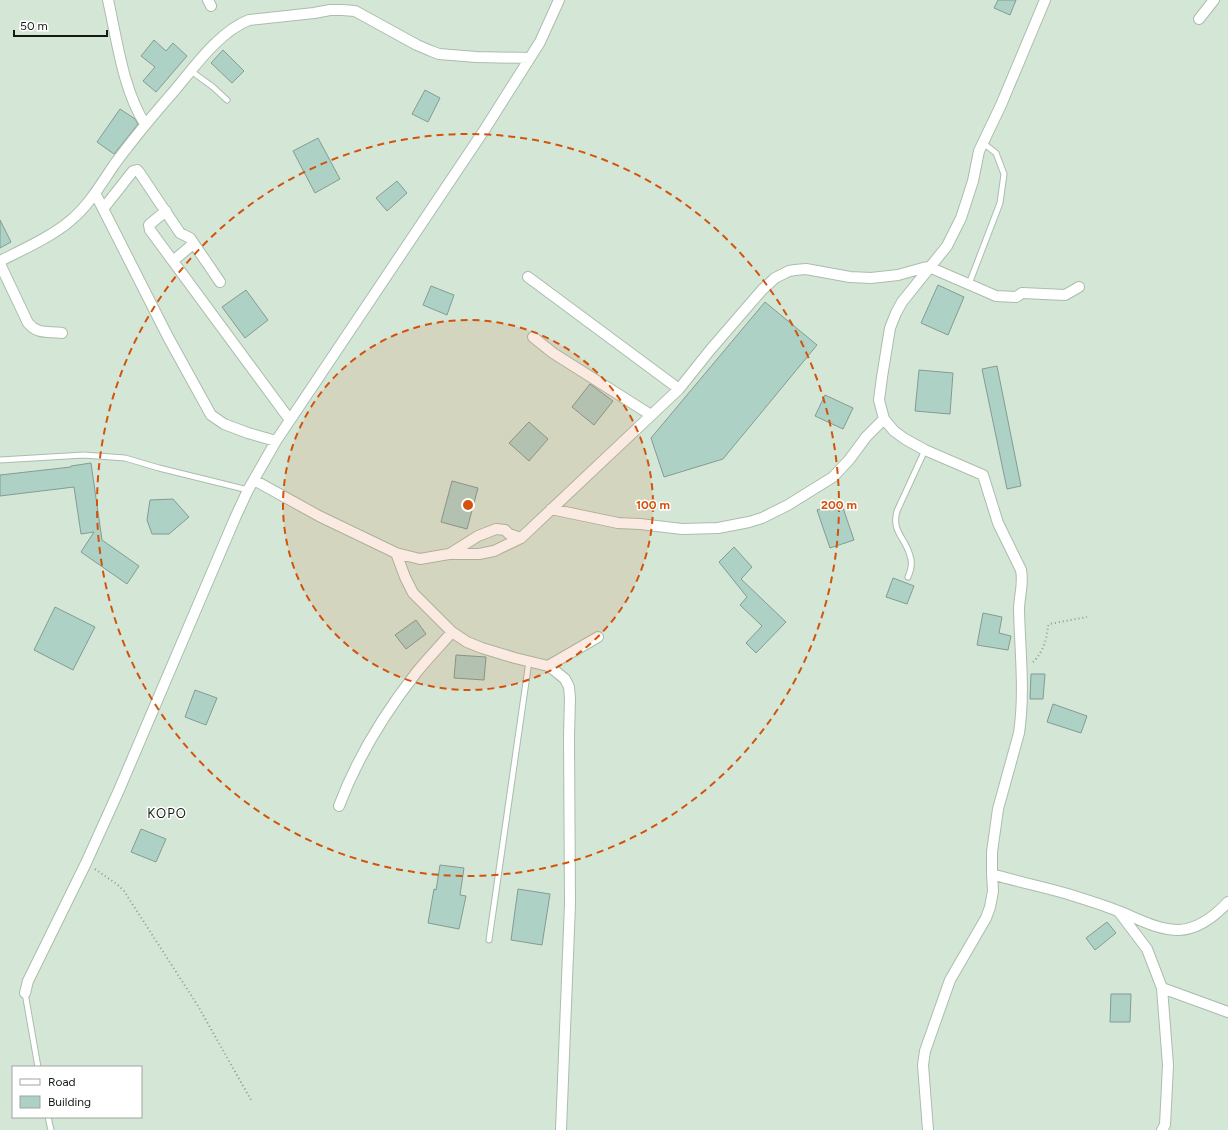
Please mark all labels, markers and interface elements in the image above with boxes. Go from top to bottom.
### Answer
scale bar [14,12,107,38]
text: 50 m [20,19,48,33]
centre of rings [461,498,475,512]
text: 100 m [636,498,670,512]
text: 200 m [821,498,857,512]
district label: KOPO [147,806,187,821]
legend [12,1066,142,1118]
text: Road [48,1075,76,1089]
text: Building [48,1095,91,1109]

